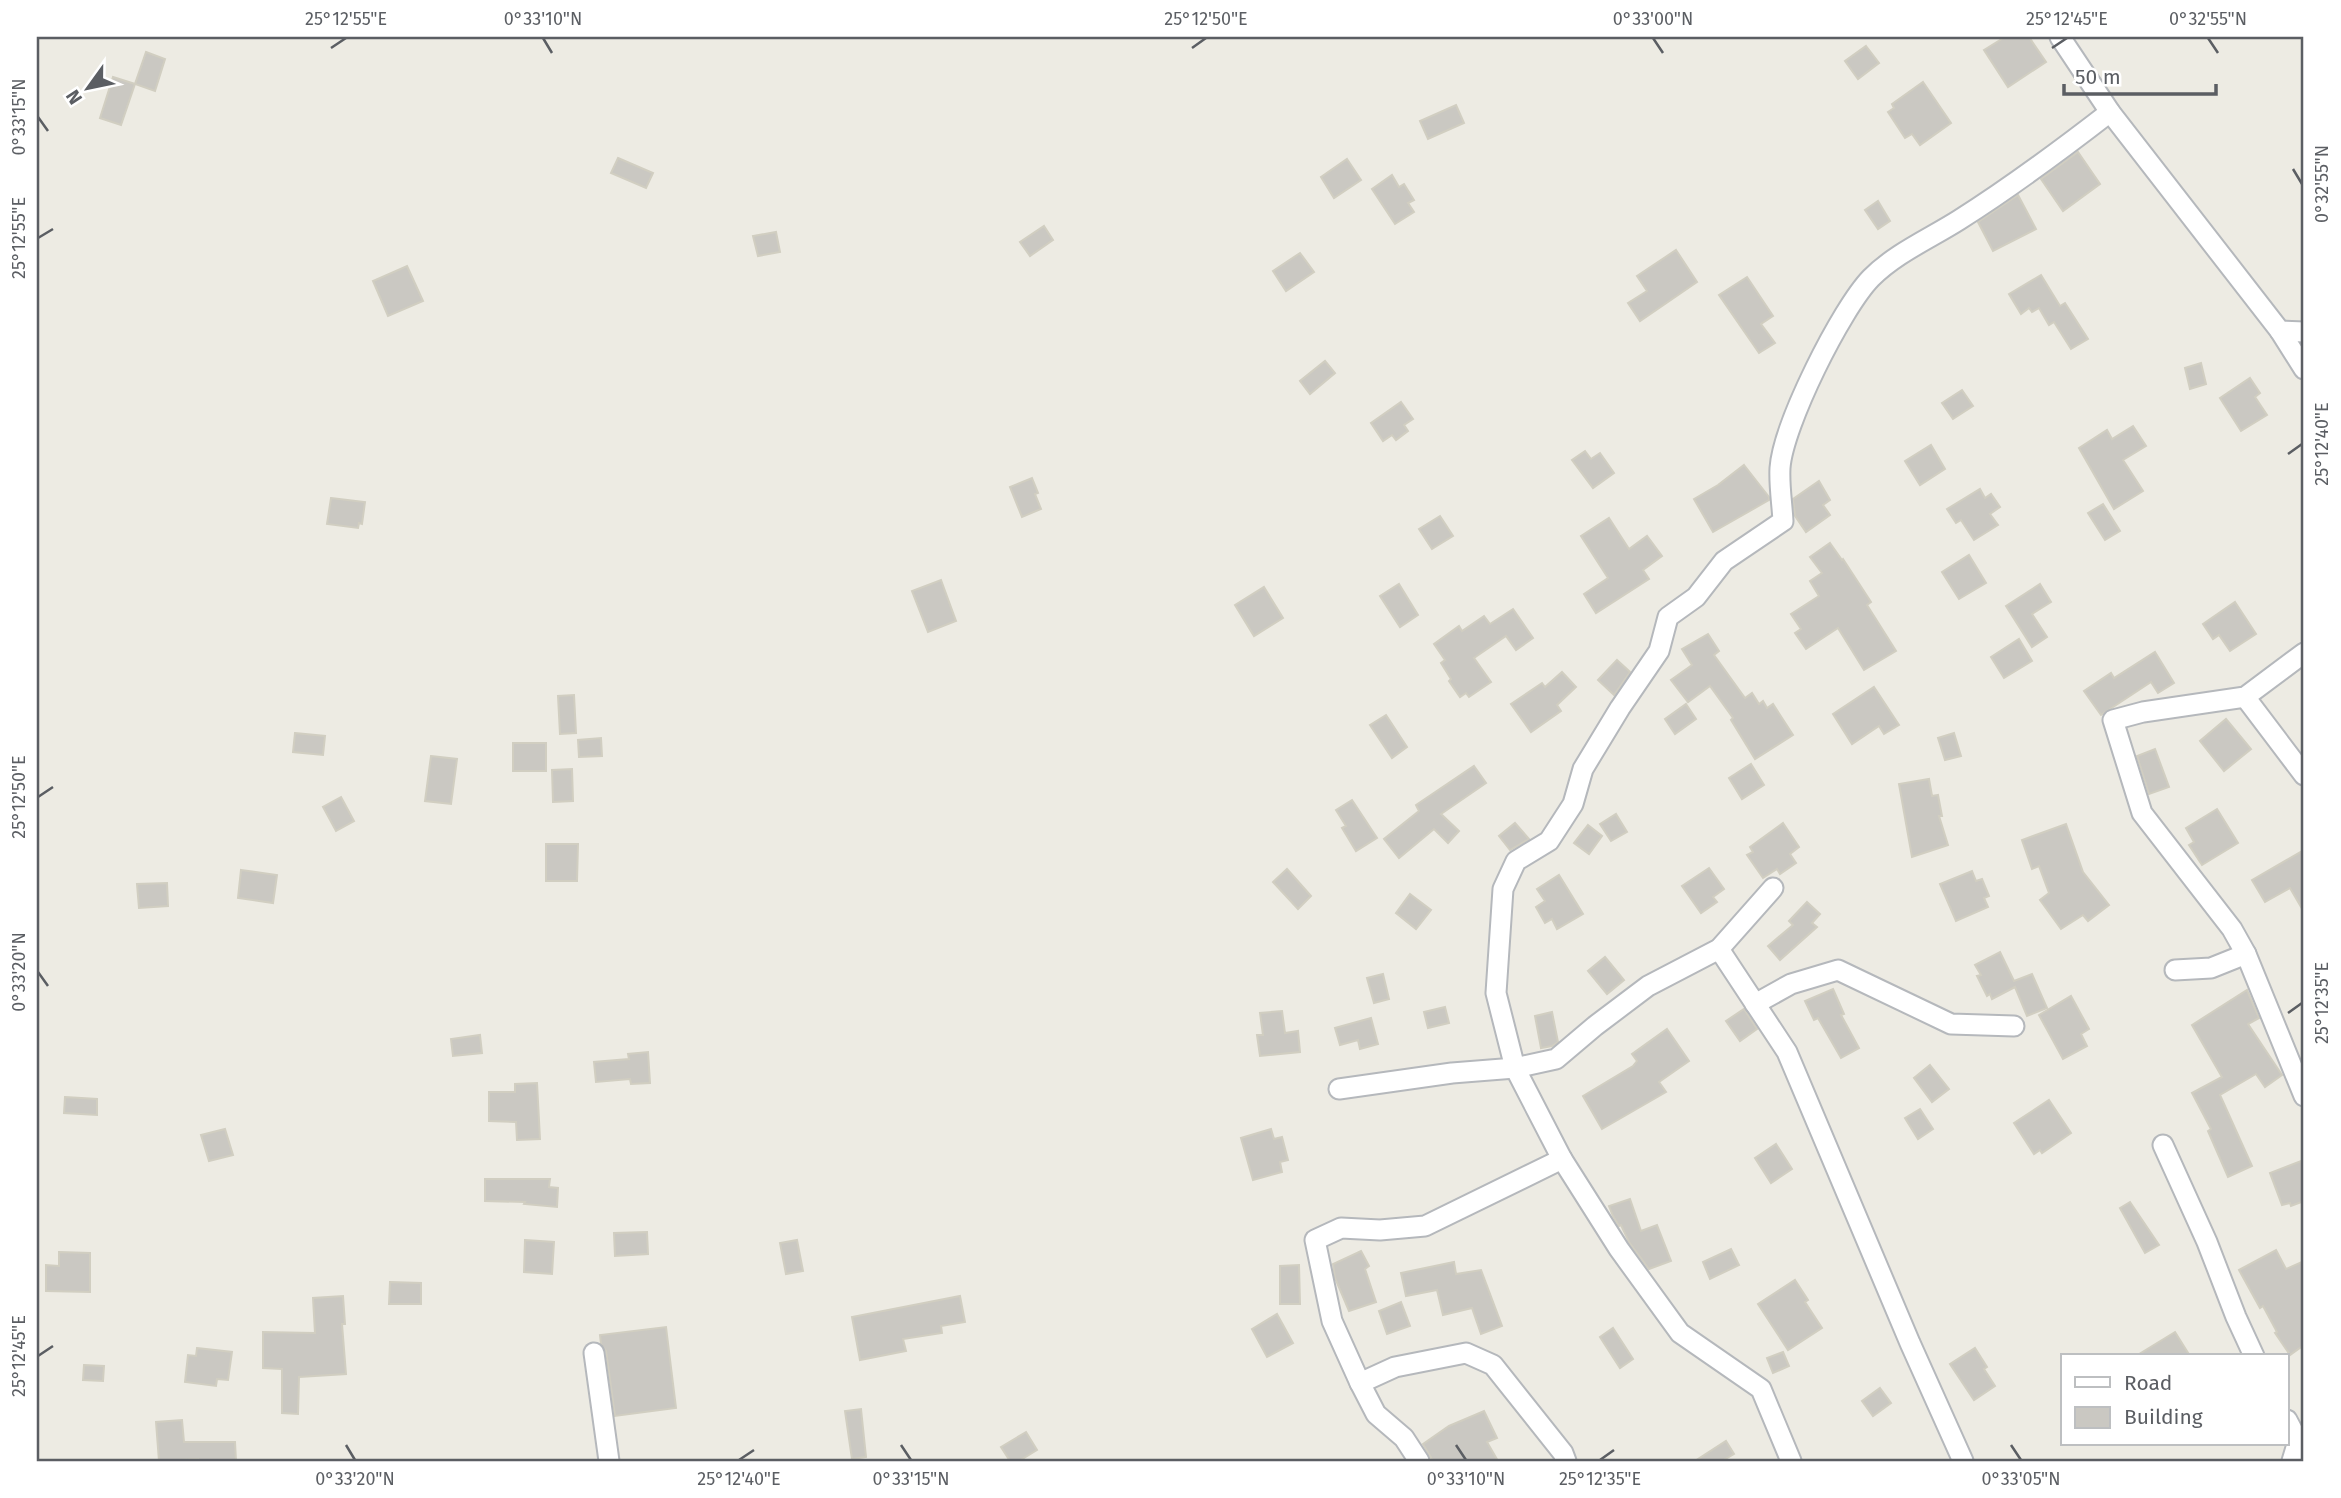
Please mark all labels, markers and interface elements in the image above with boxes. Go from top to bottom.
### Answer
text: 25°12'55"E [305,8,387,30]
text: 0°33'10"N [504,8,582,30]
text: 25°12'50"E [1164,8,1248,30]
text: 0°33'00"N [1613,8,1693,30]
text: 25°12'45"E [2026,8,2108,30]
text: 0°32'55"N [2169,8,2247,30]
north arrow [52,52,122,122]
scale bar [2064,52,2217,96]
text: 50 m [2075,64,2121,90]
text: 0°33'15"N [8,78,30,156]
text: N [61,85,87,109]
text: 0°32'55"N [2311,145,2333,223]
text: 25°12'55"E [8,197,30,279]
text: 25°12'40"E [2311,402,2333,486]
text: 25°12'50"E [8,755,30,839]
text: 0°33'20"N [8,932,30,1012]
text: 25°12'35"E [2311,962,2333,1044]
text: 25°12'45"E [8,1315,30,1397]
legend [2061,1354,2288,1446]
text: Road [2124,1370,2172,1396]
text: Building [2124,1404,2203,1430]
text: 0°33'20"N [315,1468,395,1490]
text: 25°12'40"E [697,1468,781,1490]
text: 0°33'15"N [872,1468,950,1490]
text: 0°33'10"N [1427,1468,1505,1490]
text: 25°12'35"E [1559,1468,1641,1490]
text: 0°33'05"N [1981,1468,2061,1490]

